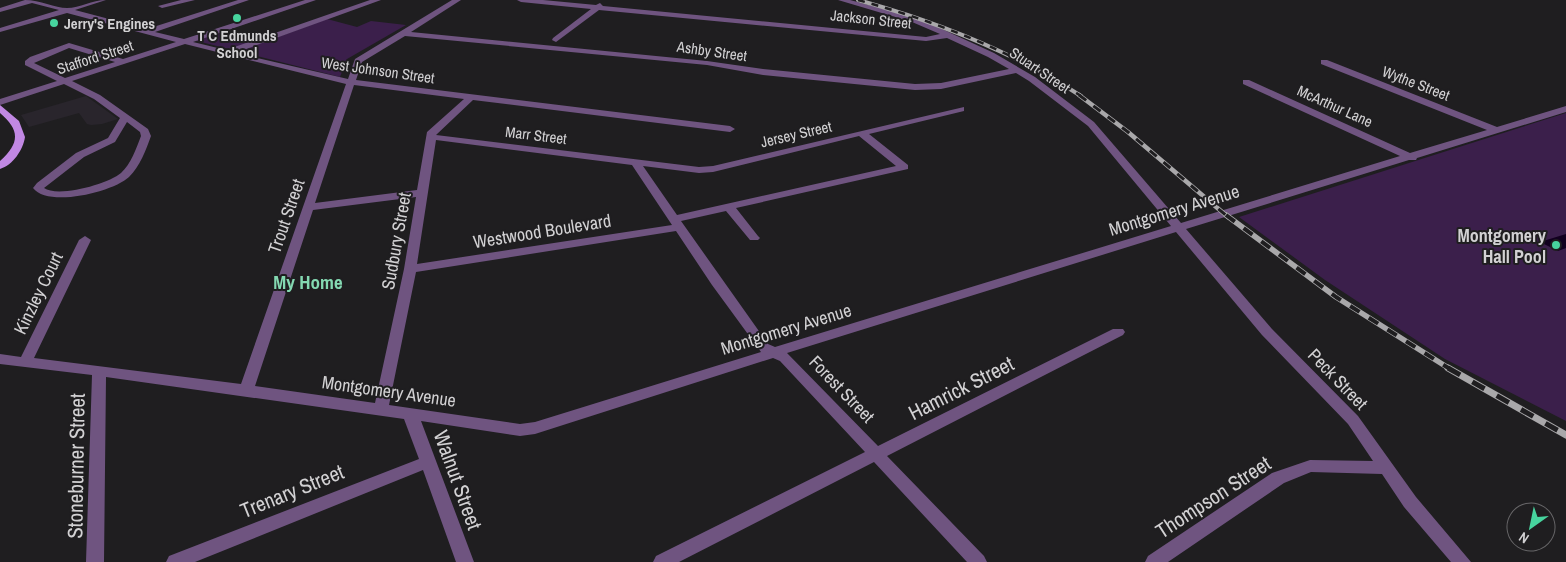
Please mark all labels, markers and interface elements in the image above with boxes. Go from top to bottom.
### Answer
street label: Jackson Street [829,4,913,34]
marker: T C Edmunds School [231,12,243,24]
place label: Jerry's Engines [64,13,155,34]
marker: Jerry's Engines [48,17,60,29]
place label: T C Edmunds School [197,25,277,63]
street label: Stafford Street [54,35,136,79]
street label: Ashby Street [675,36,749,66]
street label: Stuart Street [1006,42,1075,98]
street label: West Johnson Street [320,52,436,88]
street label: Wythe Street [1379,60,1453,106]
street label: McArthur Lane [1294,80,1376,132]
street label: Jersey Street [758,115,834,152]
street label: Marr Street [504,121,568,149]
street label: Trout Street [262,175,310,257]
street label: Montgomery Avenue [1106,178,1242,242]
street label: Sudbury Street [375,190,417,292]
street label: Westwood Boulevard [471,208,613,254]
place label: Montgomery Hall Pool [1457,223,1547,269]
marker: Montgomery Hall Pool [1550,239,1562,251]
street label: Kinzley Court [7,248,69,338]
district label: My Home [273,269,343,295]
street label: Montgomery Avenue [718,297,854,361]
street label: Peck Street [1303,343,1373,415]
street label: Hamrick Street [903,349,1019,427]
street label: Forest Street [804,350,880,428]
street label: Montgomery Avenue [320,369,458,413]
street label: Stoneburner Street [60,393,92,539]
street label: Walnut Street [427,426,489,534]
street label: Thompson Street [1150,449,1276,545]
street label: Trenary Street [236,457,348,525]
north arrow [1506,502,1556,552]
text: N [1516,528,1532,548]

